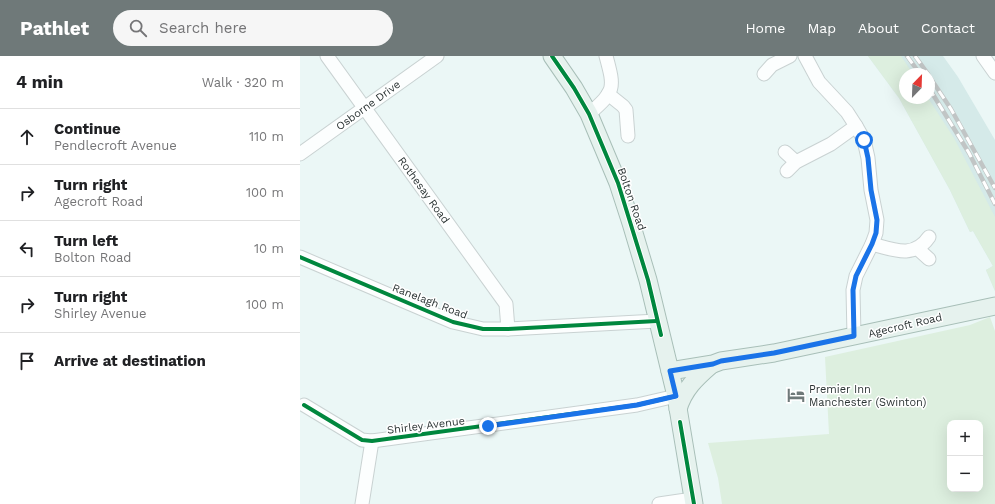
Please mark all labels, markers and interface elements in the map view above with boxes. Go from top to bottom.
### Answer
search box [113,10,393,46]
text: Pathlet [20,17,89,40]
icon: search [127,17,149,39]
text: Search here [159,19,247,37]
text: Home [745,20,785,36]
text: Map [807,20,836,36]
text: About [858,20,899,36]
text: Contact [921,20,975,36]
north arrow [899,68,935,104]
text: 4 min [16,72,63,92]
text: Walk · 320 m [202,75,284,90]
street label: Osborne Drive [334,78,403,133]
text: Continue [54,120,121,138]
icon: ahead [16,126,38,148]
text: 110 m [249,129,284,144]
route start [855,131,873,149]
text: Pendlecroft Avenue [54,138,177,153]
street label: Rothesay Road [395,154,452,226]
street label: Bolton Road [615,166,648,232]
text: Turn right [54,176,127,194]
icon: right [16,182,38,204]
text: 100 m [246,185,284,200]
text: Agecroft Road [54,194,143,209]
text: Turn left [54,232,118,250]
icon: left [16,238,38,260]
text: 10 m [254,241,284,256]
text: Bolton Road [54,250,131,265]
street label: Ranelagh Road [390,281,469,322]
text: Turn right [54,288,127,306]
icon: right [16,294,38,316]
text: 100 m [246,297,284,312]
text: Shirley Avenue [54,306,147,321]
street label: Agecroft Road [867,311,943,340]
icon: arrive [16,350,38,372]
text: Arrive at destination [54,352,206,370]
place label: Premier Inn Manchester (Swinton) [809,383,926,409]
hotel icon: Premier Inn Manchester (Swinton) [786,385,806,405]
street label: Shirley Avenue [386,414,466,437]
route end [479,417,497,435]
map controls [947,420,983,492]
button: + [947,420,983,456]
button: − [947,456,983,492]

